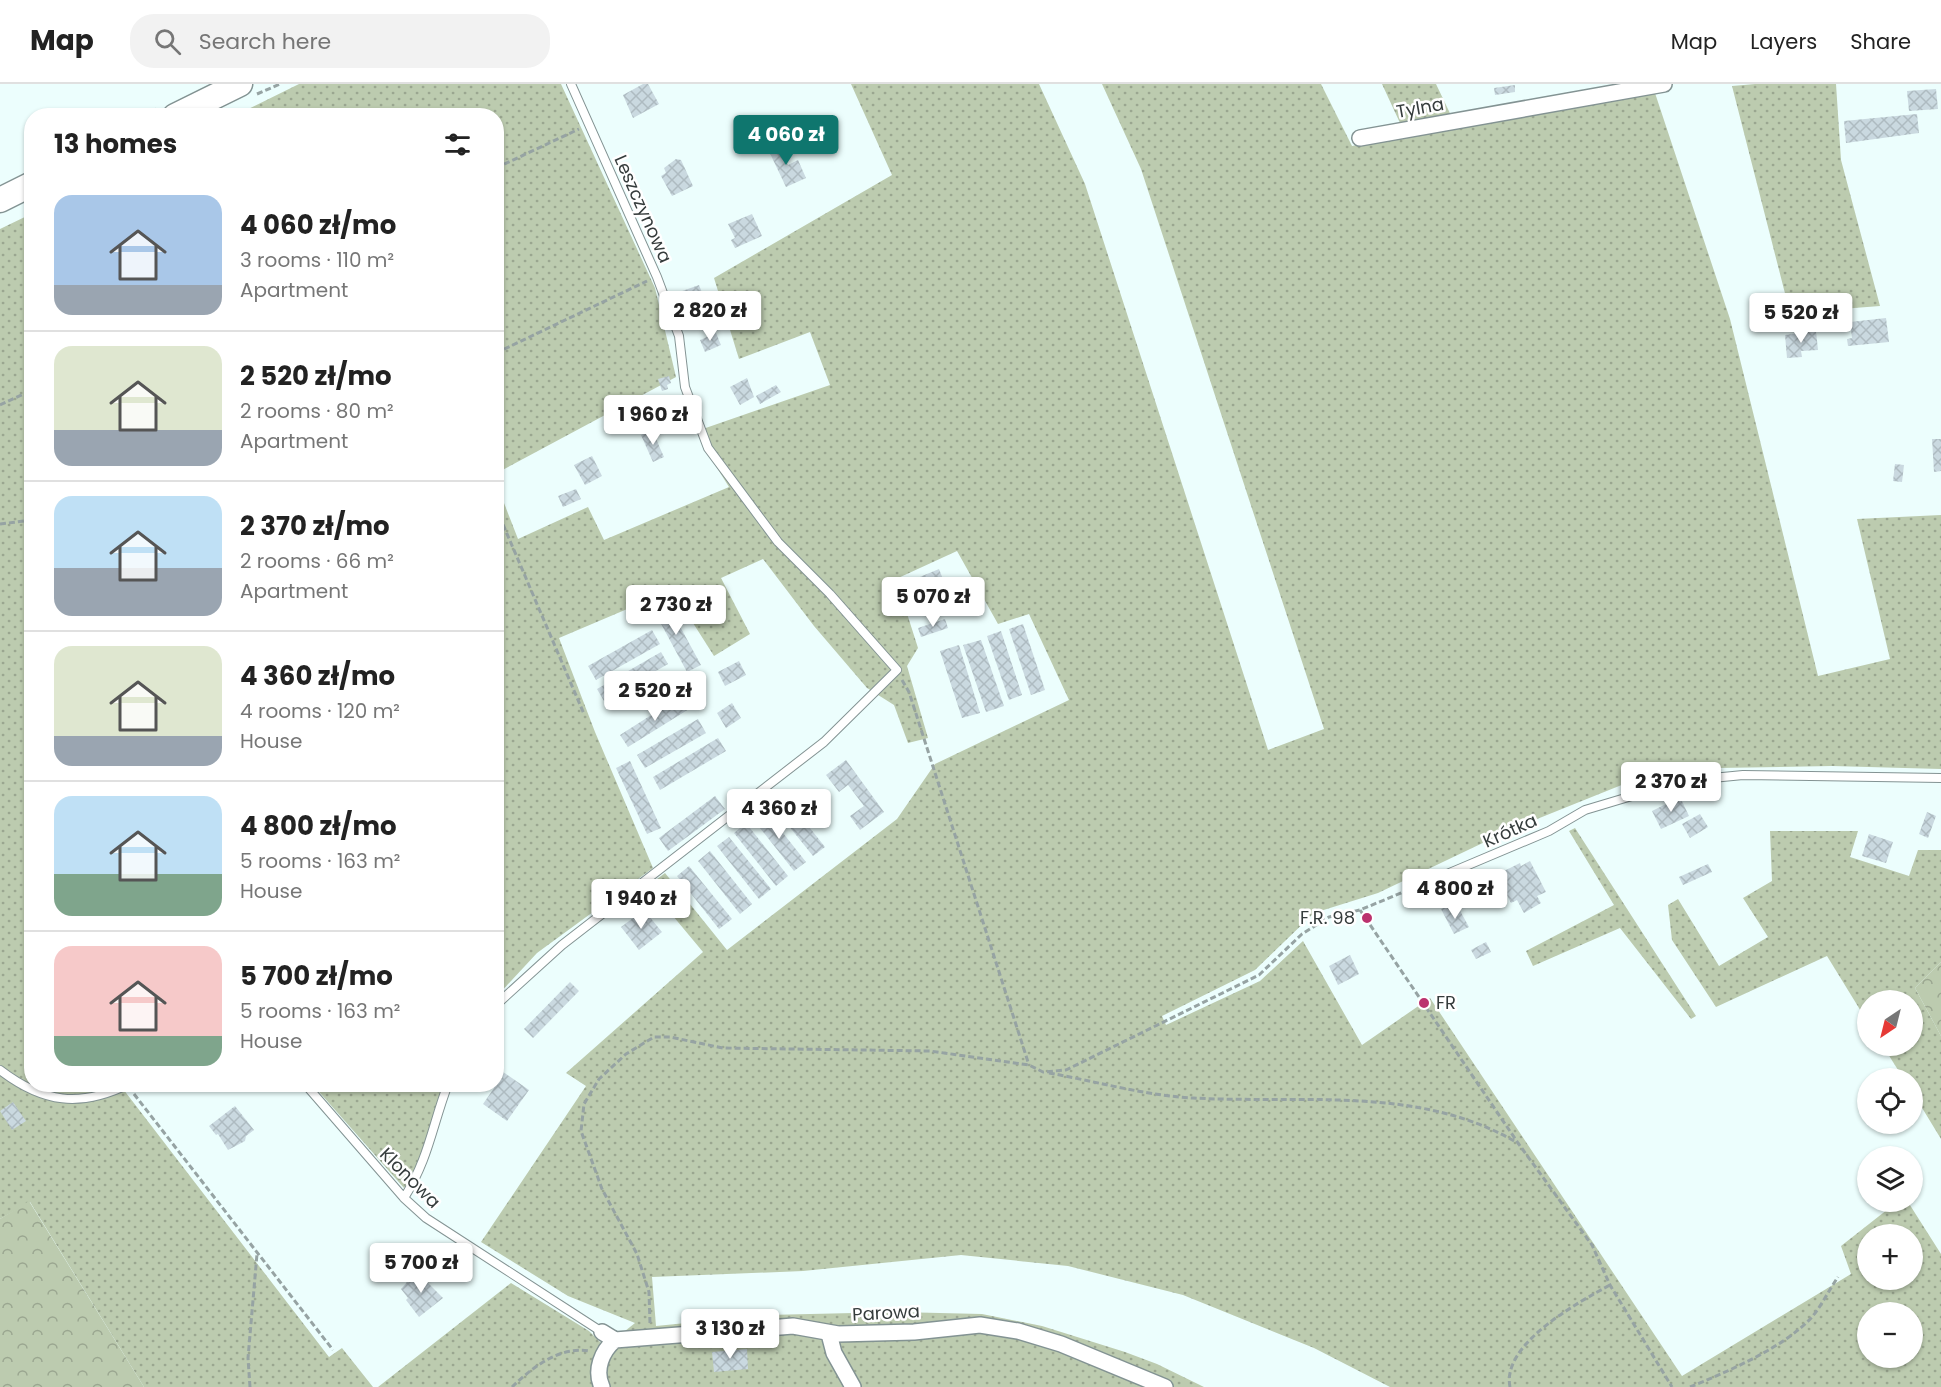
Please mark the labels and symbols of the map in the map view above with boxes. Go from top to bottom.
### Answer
street label: Tylna [1394,91,1446,124]
pin: 4 060 zł [724,115,848,166]
street label: Leszczynowa [608,151,678,267]
pin: 2 820 zł [648,291,772,342]
pin: 5 520 zł [1739,293,1863,344]
pin: 1 960 zł [591,395,715,446]
pin: 5 070 zł [871,577,995,628]
pin: 2 730 zł [614,585,738,636]
pin: 2 520 zł [593,671,717,722]
pin: 2 370 zł [1609,762,1733,813]
pin: 4 360 zł [717,789,841,840]
street label: Krótka [1479,808,1541,854]
pin: 4 800 zł [1393,869,1517,920]
pin: 1 940 zł [579,879,703,930]
place label: F.R. 98 [1300,905,1355,930]
marker: F.R. 98 [1360,911,1374,925]
place label: FR [1436,990,1456,1015]
north arrow [1857,990,1923,1056]
marker: FR [1417,996,1431,1010]
street label: Klonowa [374,1142,446,1214]
pin: 5 700 zł [359,1243,483,1294]
street label: Parowa [851,1298,920,1327]
pin: 3 130 zł [668,1309,792,1360]

